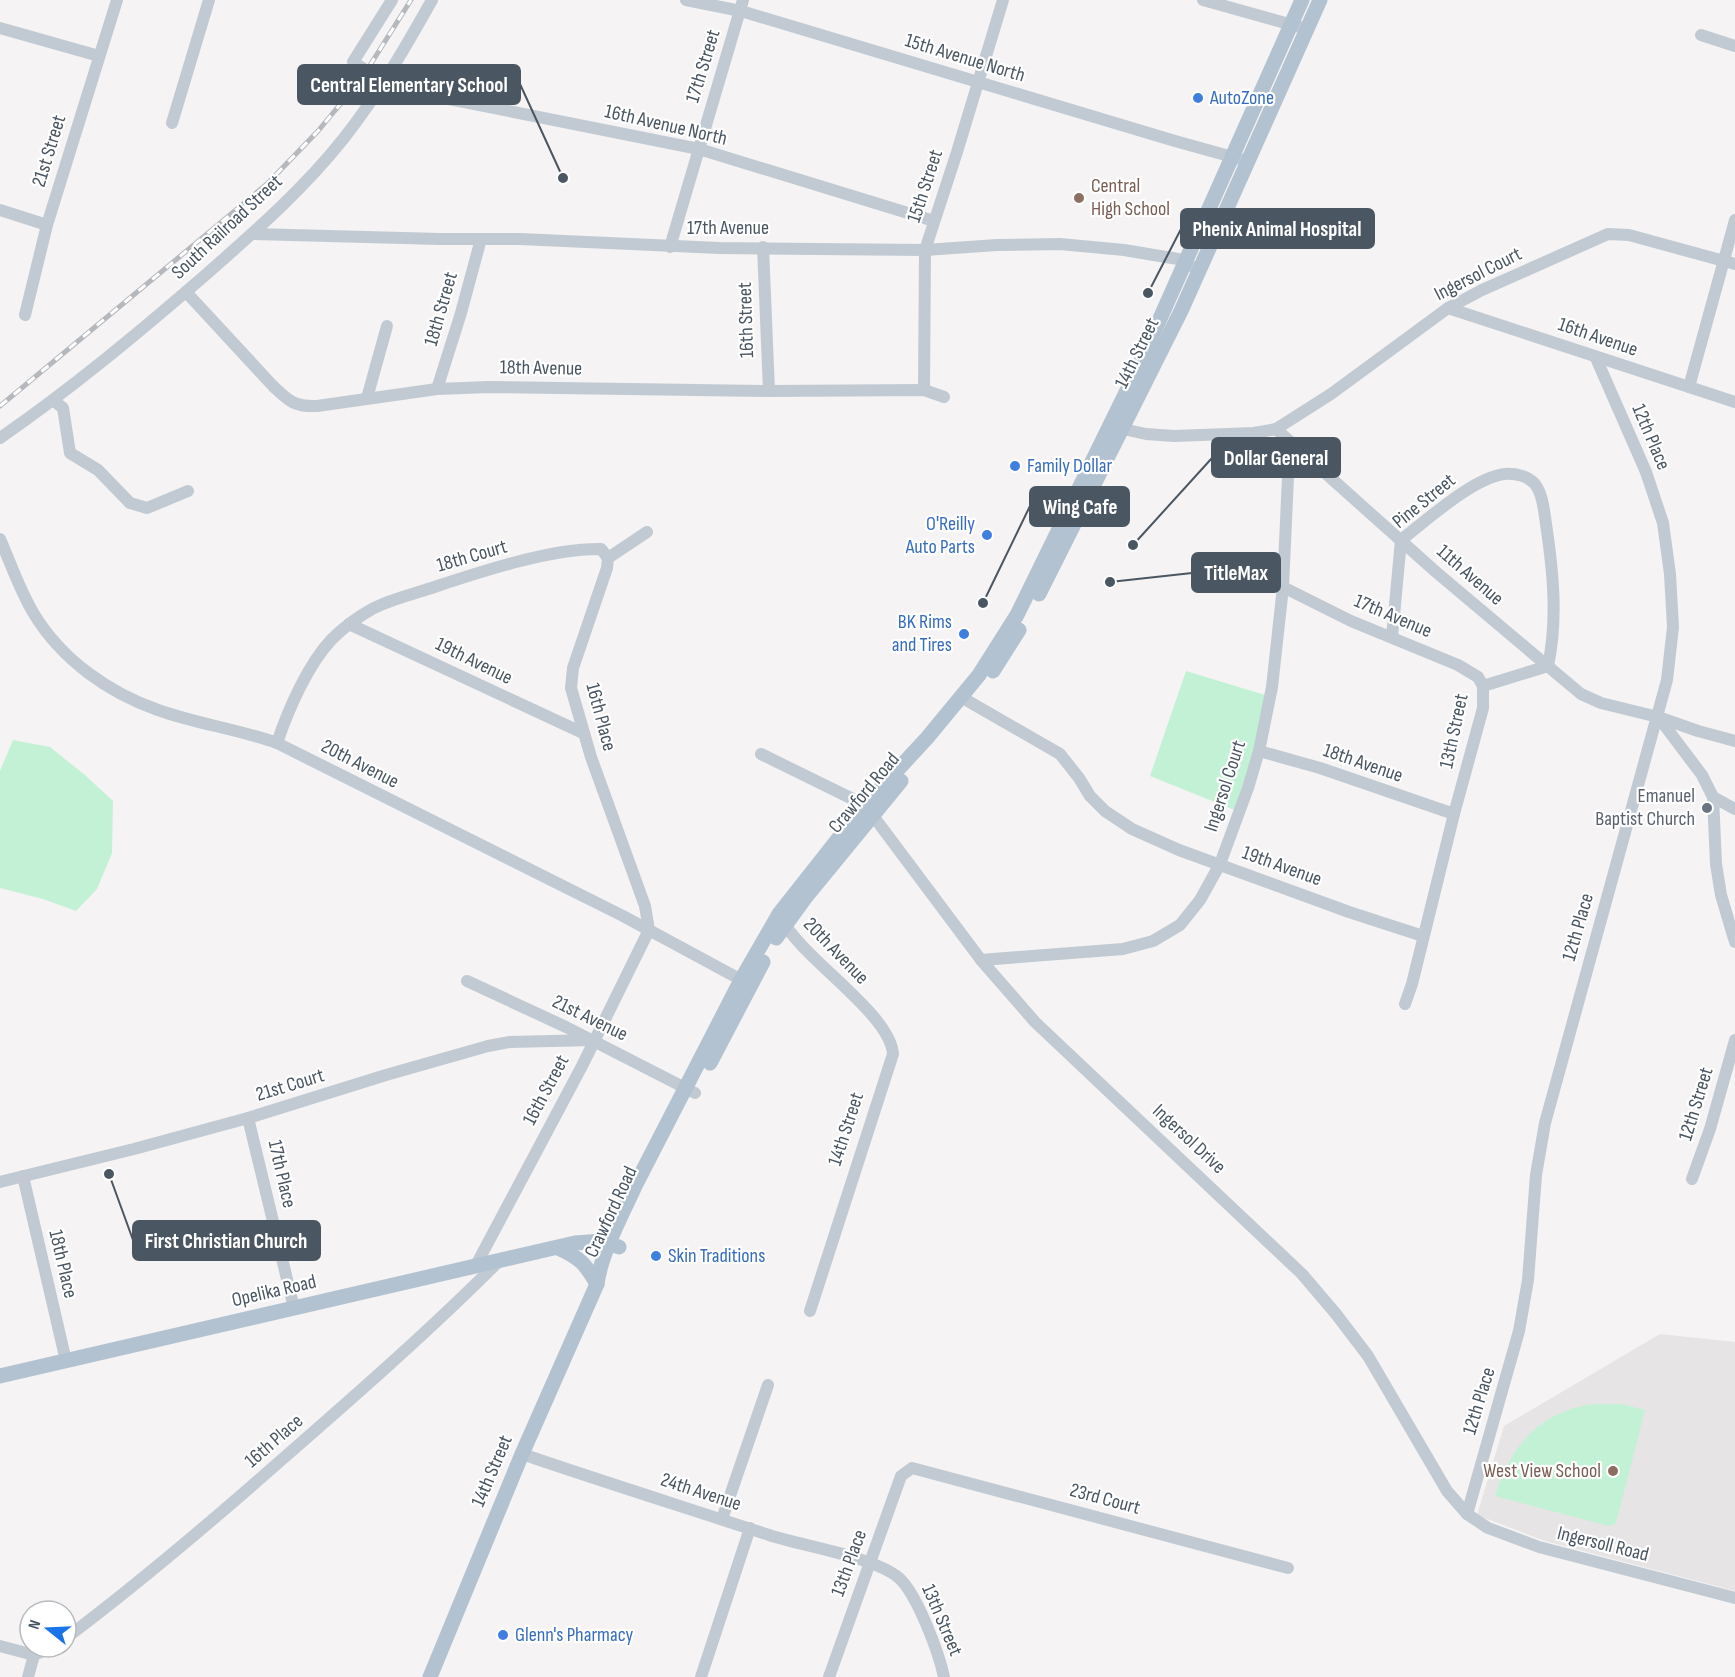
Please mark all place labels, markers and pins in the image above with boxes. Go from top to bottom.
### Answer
callout: Central Elementary School [298,65,520,104]
place label: AutoZone [1209,86,1274,110]
marker: AutoZone [1191,91,1205,105]
place label: Central High School [1091,174,1170,221]
marker: Central High School [1072,191,1086,205]
callout: Phenix Animal Hospital [1181,209,1374,248]
callout: Dollar General [1212,438,1340,477]
place label: Family Dollar [1027,454,1112,478]
marker: Family Dollar [1008,459,1022,473]
callout: Wing Cafe [1030,487,1129,526]
place label: O'Reilly Auto Parts [905,512,975,559]
marker: O'Reilly Auto Parts [980,528,994,542]
callout: TitleMax [1192,553,1280,592]
place label: BK Rims and Tires [892,610,952,657]
marker: BK Rims and Tires [957,627,971,641]
place label: Emanuel Baptist Church [1595,784,1695,831]
marker: Emanuel Baptist Church [1700,801,1714,815]
callout: First Christian Church [133,1221,320,1260]
place label: Skin Traditions [668,1244,765,1268]
marker: Skin Traditions [649,1249,663,1263]
place label: West View School [1483,1459,1601,1483]
marker: West View School [1606,1464,1620,1478]
place label: Glenn's Pharmacy [515,1623,634,1647]
marker: Glenn's Pharmacy [496,1628,510,1642]

